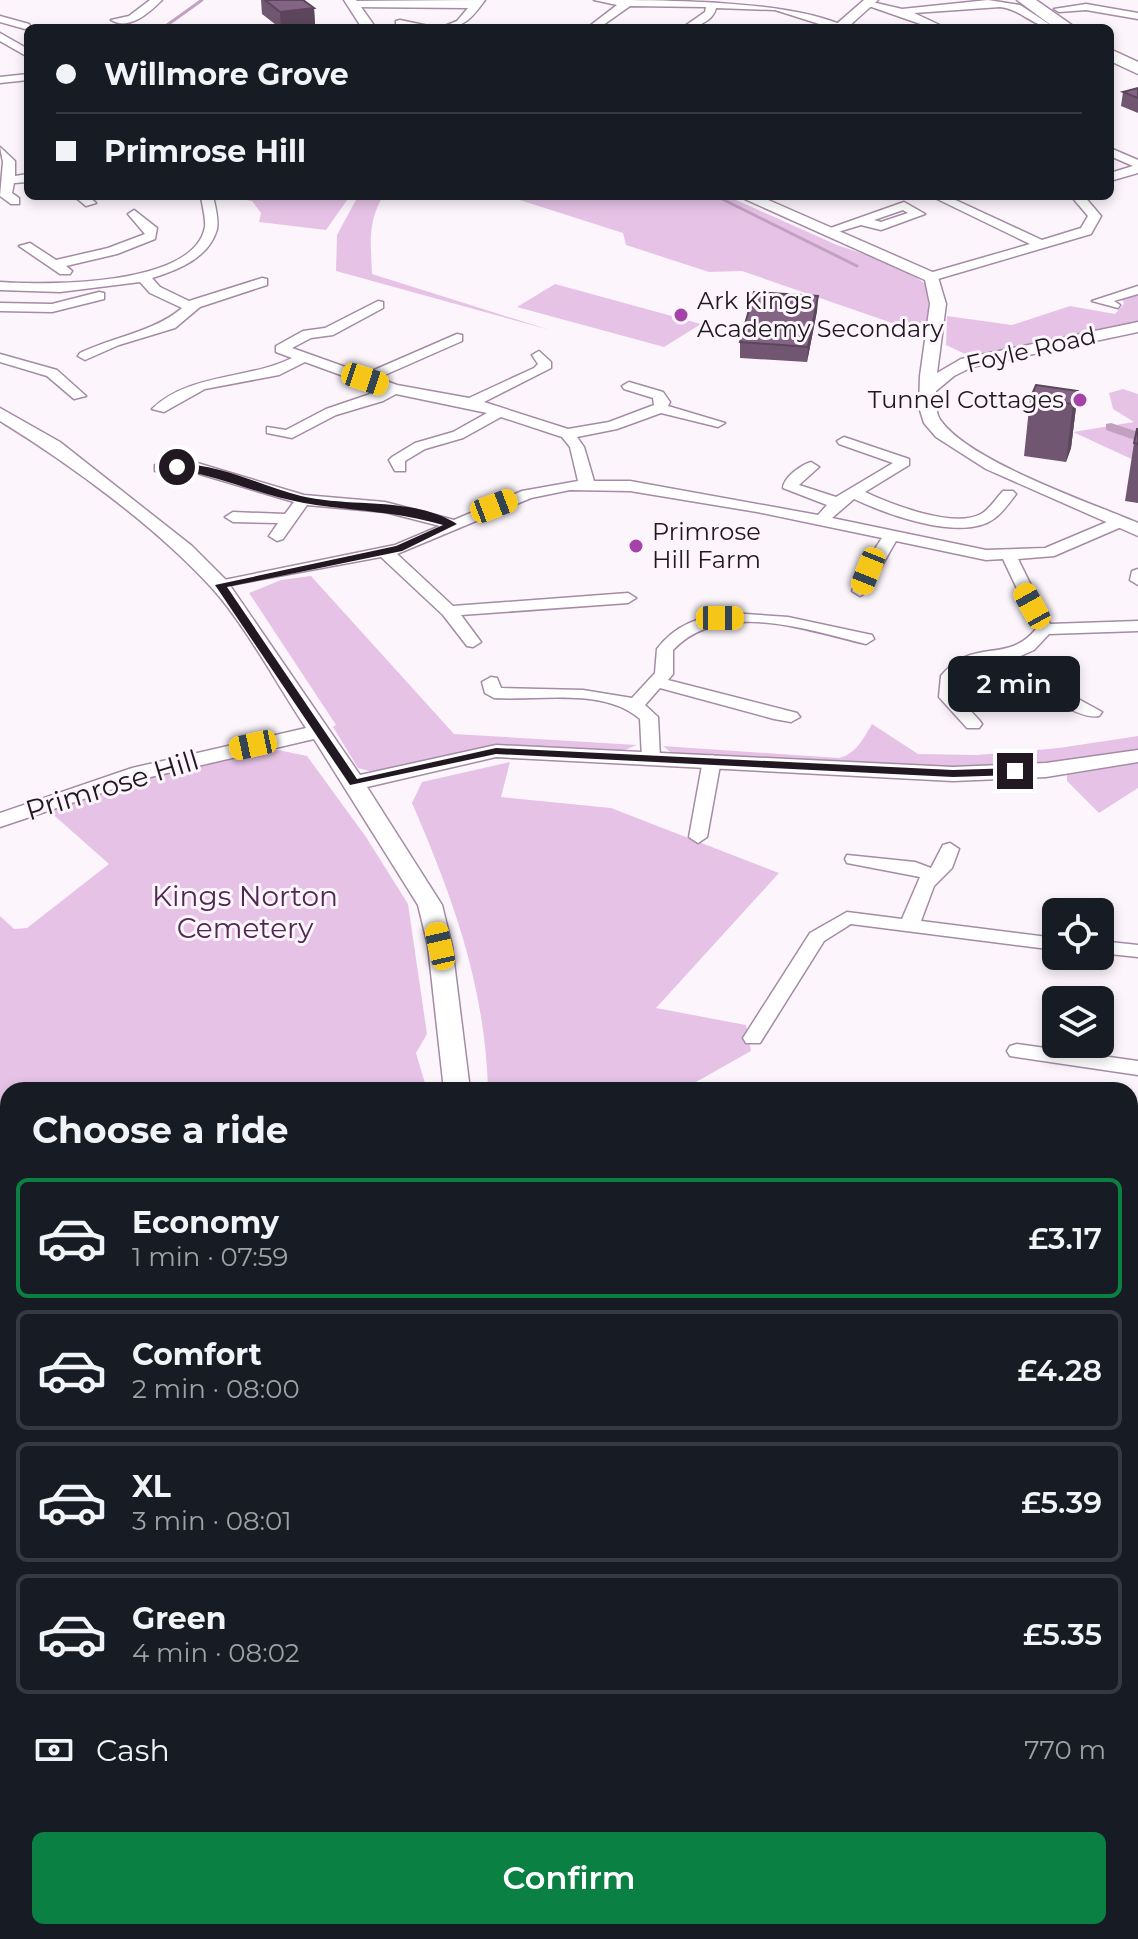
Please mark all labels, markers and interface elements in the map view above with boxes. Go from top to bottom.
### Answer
text: Willmore Grove [104,56,349,93]
text: Primrose Hill [104,133,306,170]
place label: Ark Kings Academy Secondary [697,286,944,343]
marker: Ark Kings Academy Secondary [672,306,690,324]
street label: Foyle Road [963,320,1099,379]
car [338,360,392,398]
place label: Tunnel Cottages [868,385,1064,414]
marker: Tunnel Cottages [1071,391,1089,409]
route start [159,449,195,485]
car [467,486,521,526]
place label: Primrose Hill Farm [652,517,761,574]
marker: Primrose Hill Farm [627,537,645,555]
car [848,544,888,598]
car [1010,579,1054,633]
car [696,606,744,630]
callout: 2 min [949,655,1081,711]
text: 2 min [976,668,1052,700]
car [227,728,279,762]
street label: Primrose Hill [21,743,203,827]
route end [997,753,1033,789]
park label: Kings Norton Cemetery [152,879,338,945]
map controls [1042,898,1114,1058]
button: locate [1042,898,1114,970]
car [423,920,457,972]
button: layers [1042,986,1114,1058]
text: Choose a ride [32,1108,289,1152]
icon: car [36,1202,108,1274]
text: Economy [132,1204,279,1241]
text: £3.17 [1029,1220,1102,1257]
text: 1 min · 07:59 [132,1241,288,1273]
icon: car [36,1334,108,1406]
text: Comfort [132,1336,262,1373]
text: £4.28 [1018,1352,1102,1389]
text: 2 min · 08:00 [132,1373,300,1405]
icon: car [36,1466,108,1538]
text: XL [132,1468,171,1505]
text: £5.39 [1021,1484,1102,1521]
text: 3 min · 08:01 [132,1505,292,1537]
icon: car [36,1598,108,1670]
text: Green [132,1600,226,1637]
text: £5.35 [1023,1616,1102,1653]
text: 4 min · 08:02 [132,1637,300,1669]
icon: cash [32,1728,76,1772]
text: Cash [96,1732,170,1769]
text: 770 m [1024,1734,1106,1766]
button: Confirm [32,1832,1106,1924]

